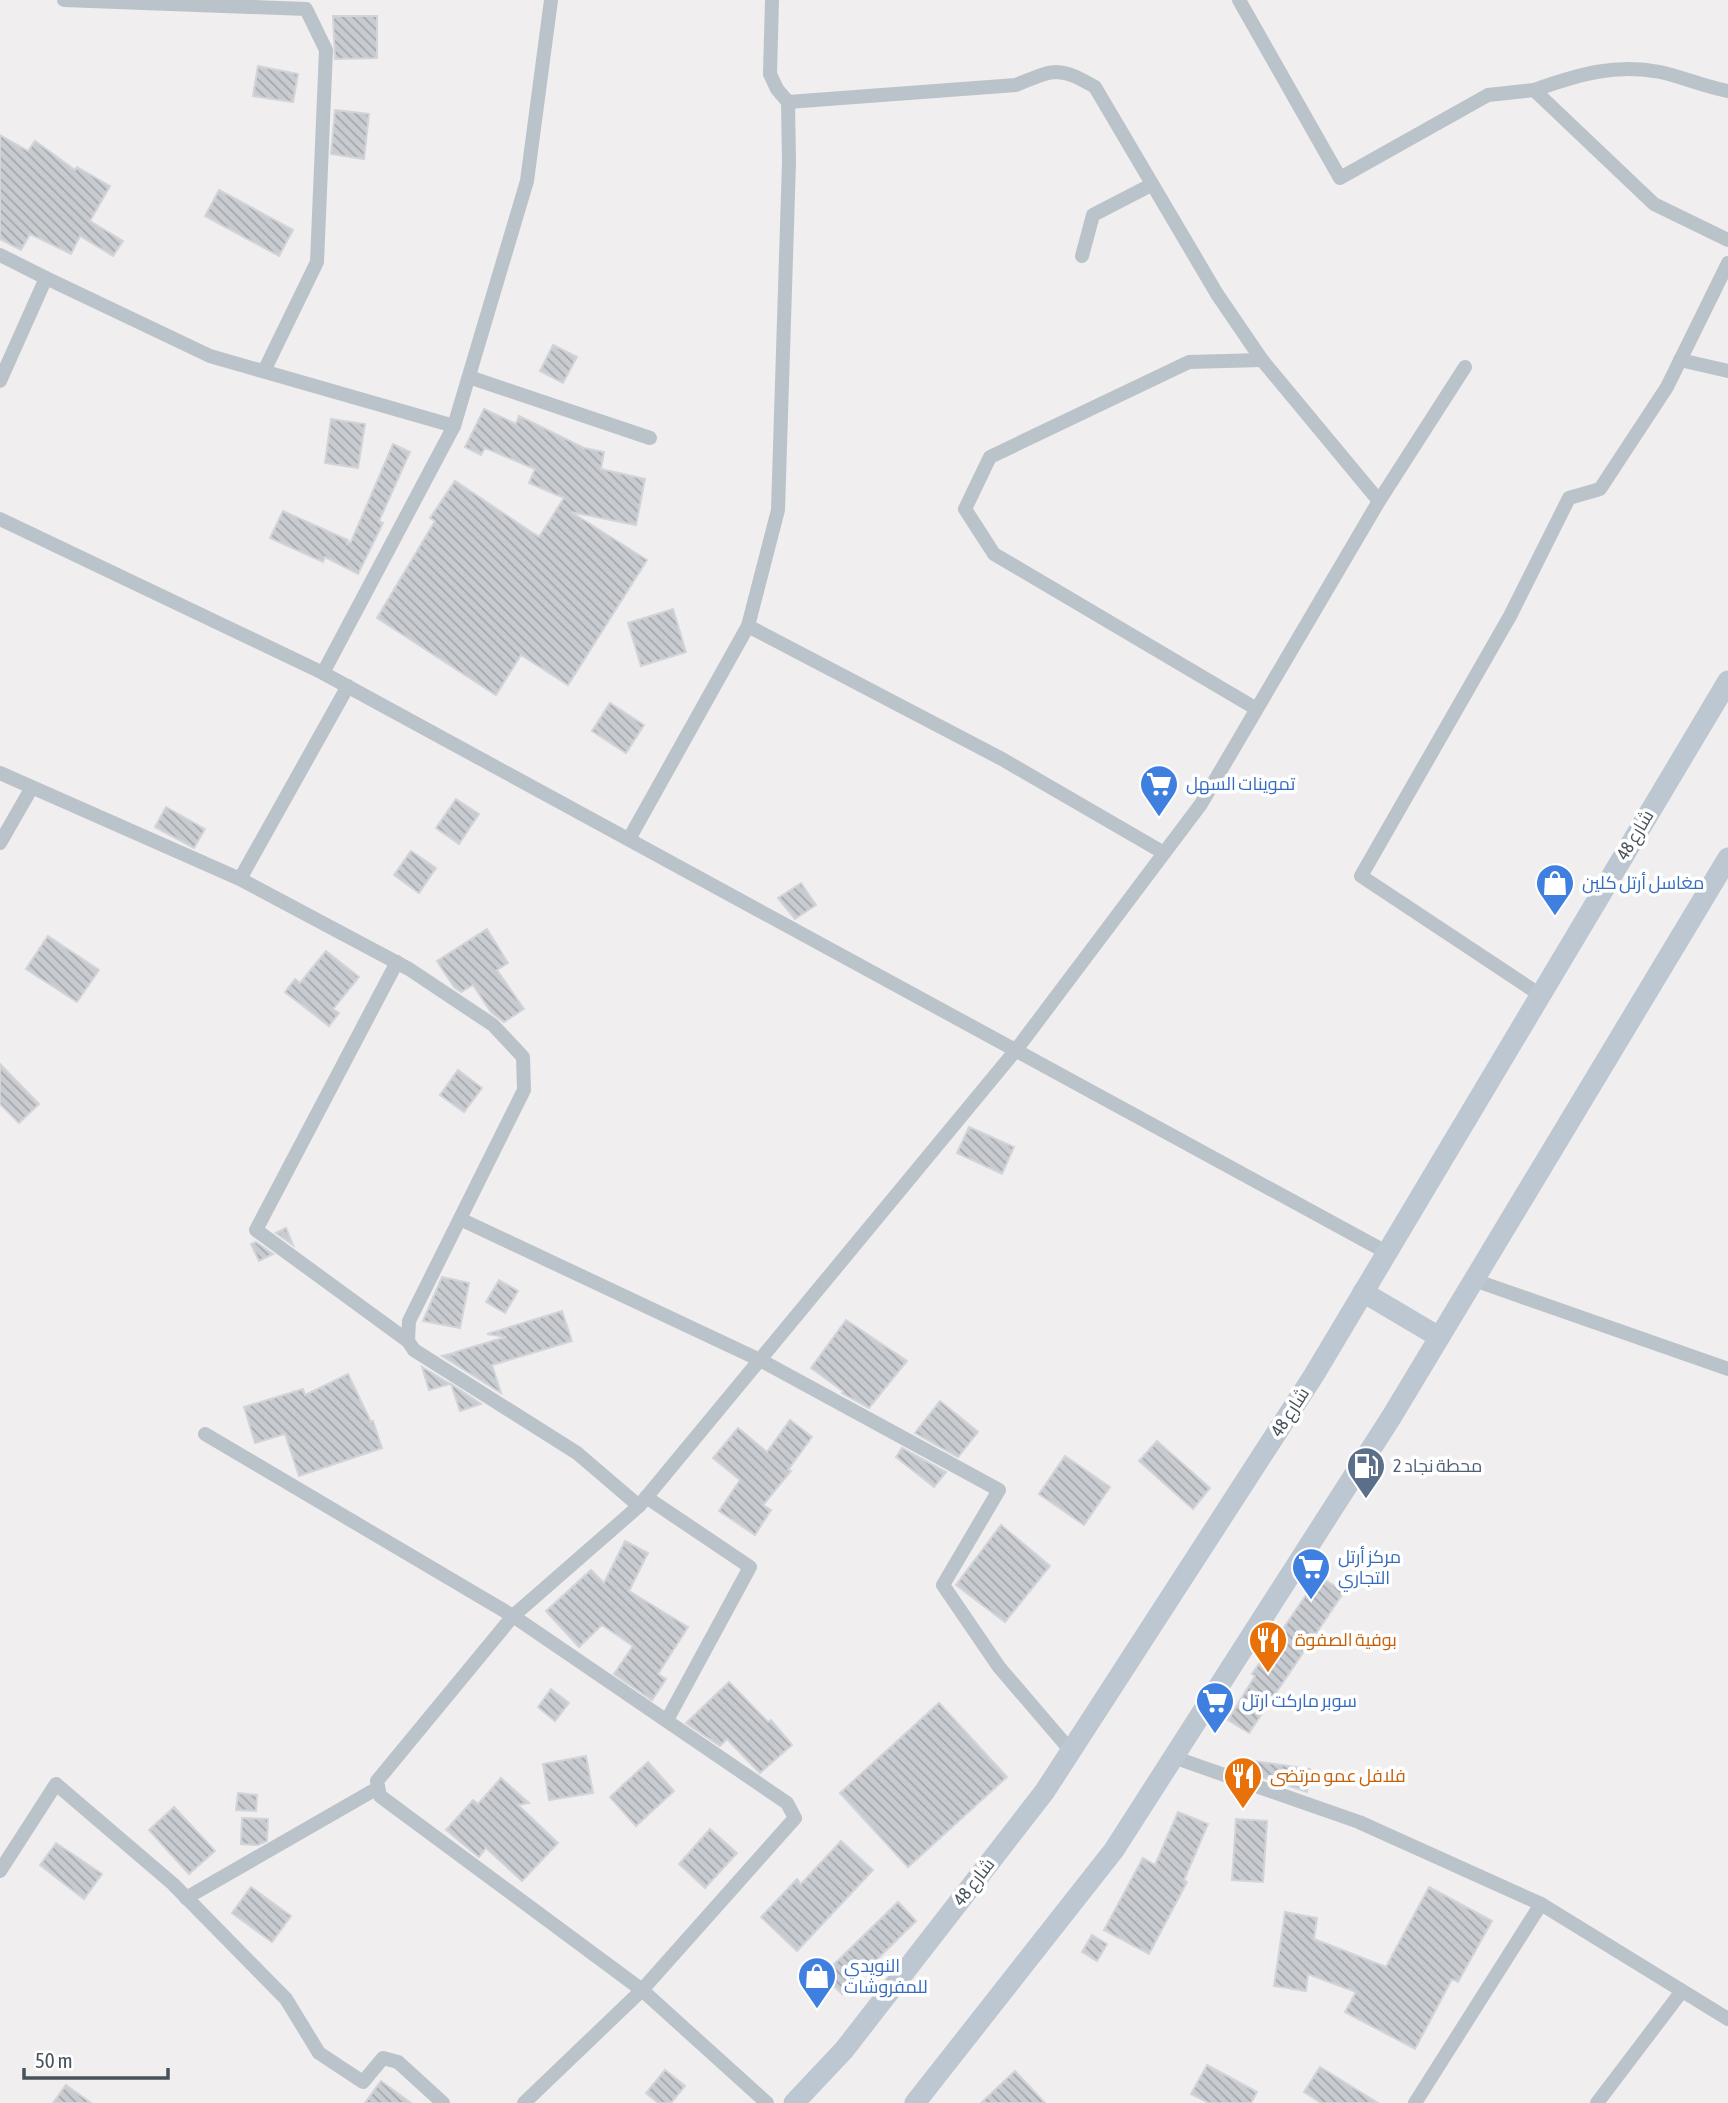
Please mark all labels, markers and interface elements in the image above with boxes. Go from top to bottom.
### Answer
supermarket icon: تموينات السهل [1138,763,1180,818]
place label: تموينات السهل [1186,773,1295,795]
street label: شارع 48 [1612,806,1659,864]
shop icon: مغاسل أرتل كلين [1534,862,1576,917]
place label: مغاسل أرتل كلين [1582,872,1704,894]
street label: شارع 48 [1266,1383,1315,1441]
fuel station icon: محطة نجاد 2 [1345,1445,1387,1500]
place label: محطة نجاد 2 [1393,1455,1482,1476]
supermarket icon: مركز أرتل التجاري [1290,1546,1332,1601]
place label: مركز أرتل التجاري [1338,1546,1401,1592]
restaurant icon: بوفية الصفوة [1247,1619,1289,1674]
place label: بوفية الصفوة [1295,1629,1397,1651]
supermarket icon: سوبر ماركت ارتل [1194,1680,1236,1735]
place label: سوبر ماركت ارتل [1242,1690,1357,1712]
restaurant icon: فلافل عمو مرتضى [1222,1755,1264,1810]
place label: فلافل عمو مرتضى [1270,1765,1406,1787]
street label: شارع 48 [949,1854,1000,1911]
shop icon: النويدي للمفروشات [796,1955,838,2010]
place label: النويدي للمفروشات [844,1955,928,1998]
scale bar [24,2036,168,2080]
text: 50 m [35,2048,73,2072]

